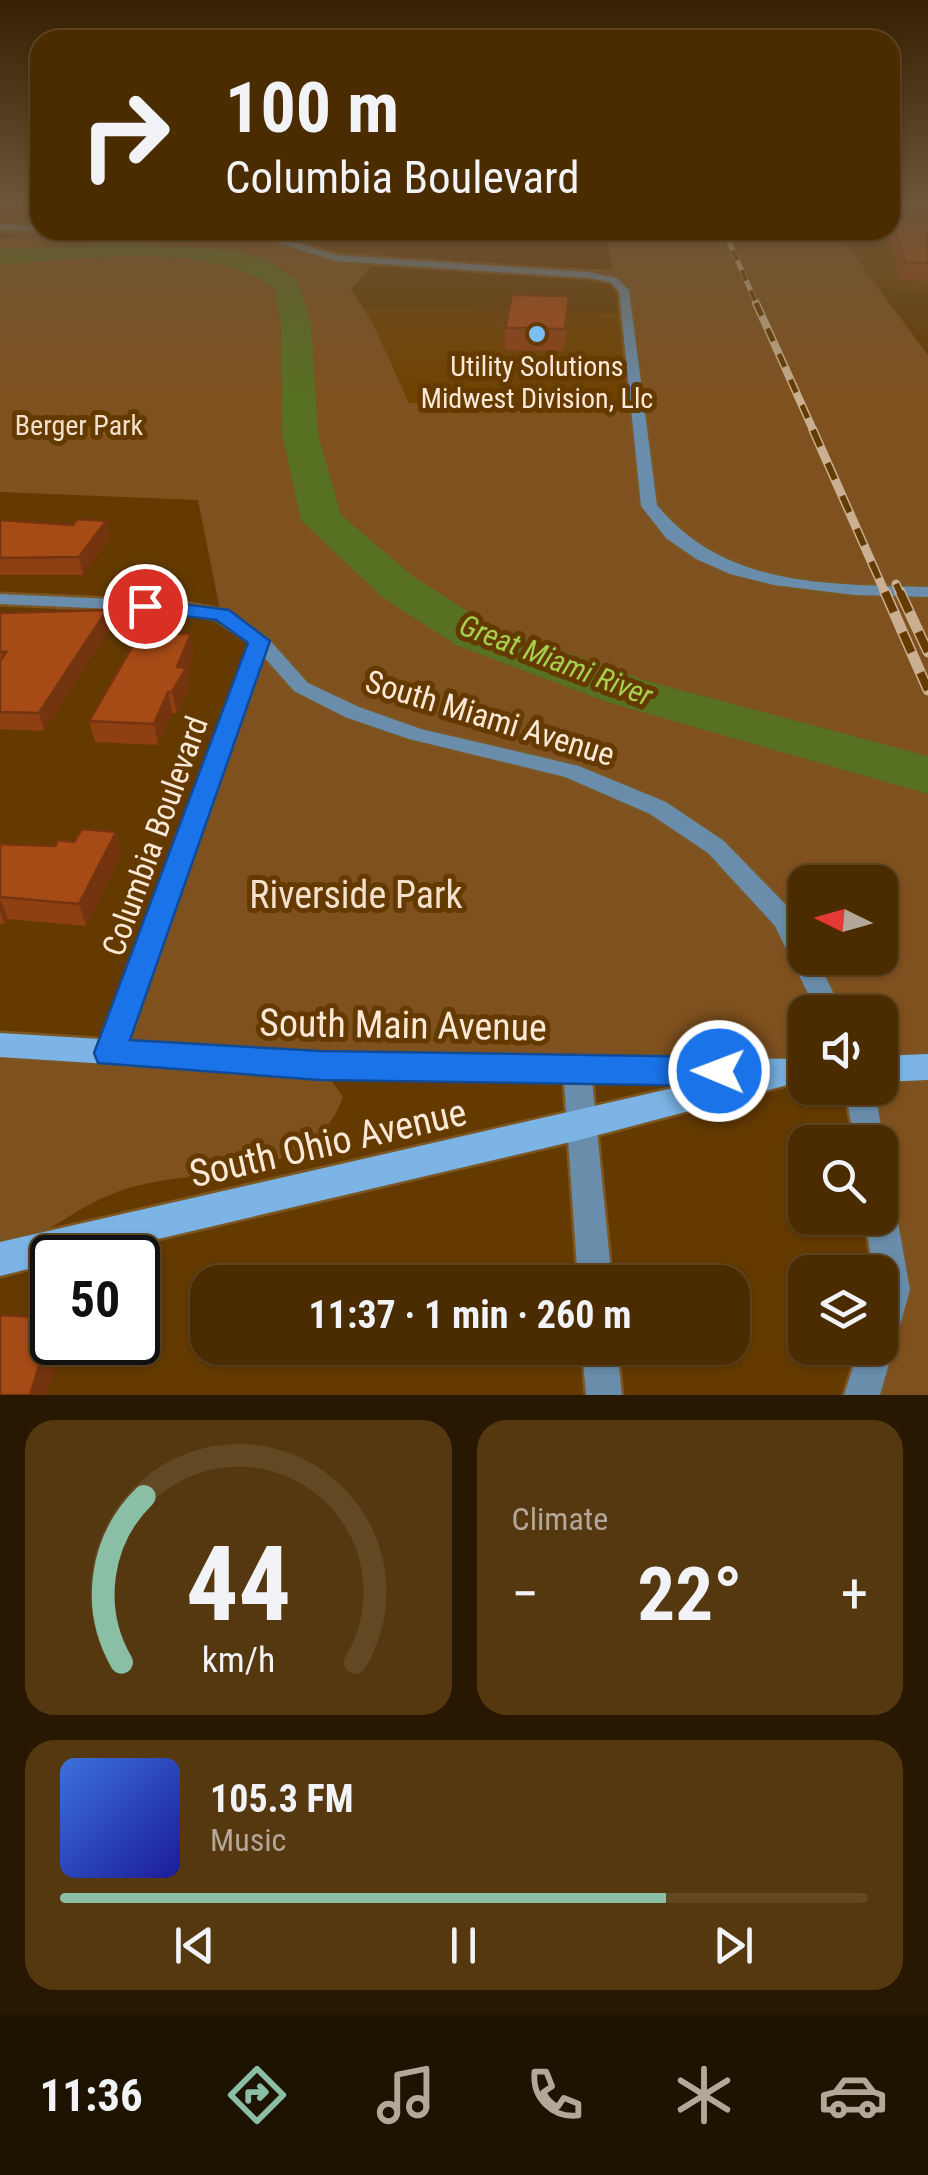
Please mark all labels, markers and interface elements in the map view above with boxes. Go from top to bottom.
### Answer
text: 100 m [225,67,399,149]
icon: right [60,70,190,200]
text: Columbia Boulevard [225,151,580,204]
marker: Utility Solutions Midwest Division, Llc [526,323,548,345]
place label: Utility Solutions Midwest Division, Llc [421,350,653,415]
park label: Berger Park [15,409,144,442]
pin [103,564,188,649]
icon: arrive [118,579,173,634]
water label: Great Miami River [455,607,658,713]
street label: South Miami Avenue [361,662,619,774]
street label: Columbia Boulevard [94,711,216,961]
north arrow [788,865,898,975]
map controls [788,865,898,1365]
park label: Riverside Park [249,873,463,917]
button: sound [788,995,898,1105]
street label: South Main Avenue [259,1000,547,1050]
position arrow [667,1019,771,1123]
street label: South Ohio Avenue [185,1090,471,1196]
button: search [788,1125,898,1235]
speed limit sign: 50 [30,1235,160,1365]
button: layers [788,1255,898,1365]
text: 11:37 · 1 min · 260 m [309,1293,631,1337]
text: Climate [512,1500,608,1538]
text: 44 [186,1524,291,1645]
text: 22° [637,1550,742,1638]
text: − [512,1562,539,1626]
text: + [841,1562,868,1626]
text: km/h [201,1639,275,1681]
text: 105.3 FM [210,1777,354,1821]
text: Music [210,1821,286,1859]
icon: previous [167,1918,222,1973]
icon: pause [436,1918,491,1973]
icon: next [706,1918,761,1973]
icon: directions [222,2060,292,2130]
icon: music [371,2060,441,2130]
icon: phone [520,2060,590,2130]
icon: climate [669,2060,739,2130]
icon: car [818,2060,888,2130]
text: 11:36 [40,2069,143,2122]

